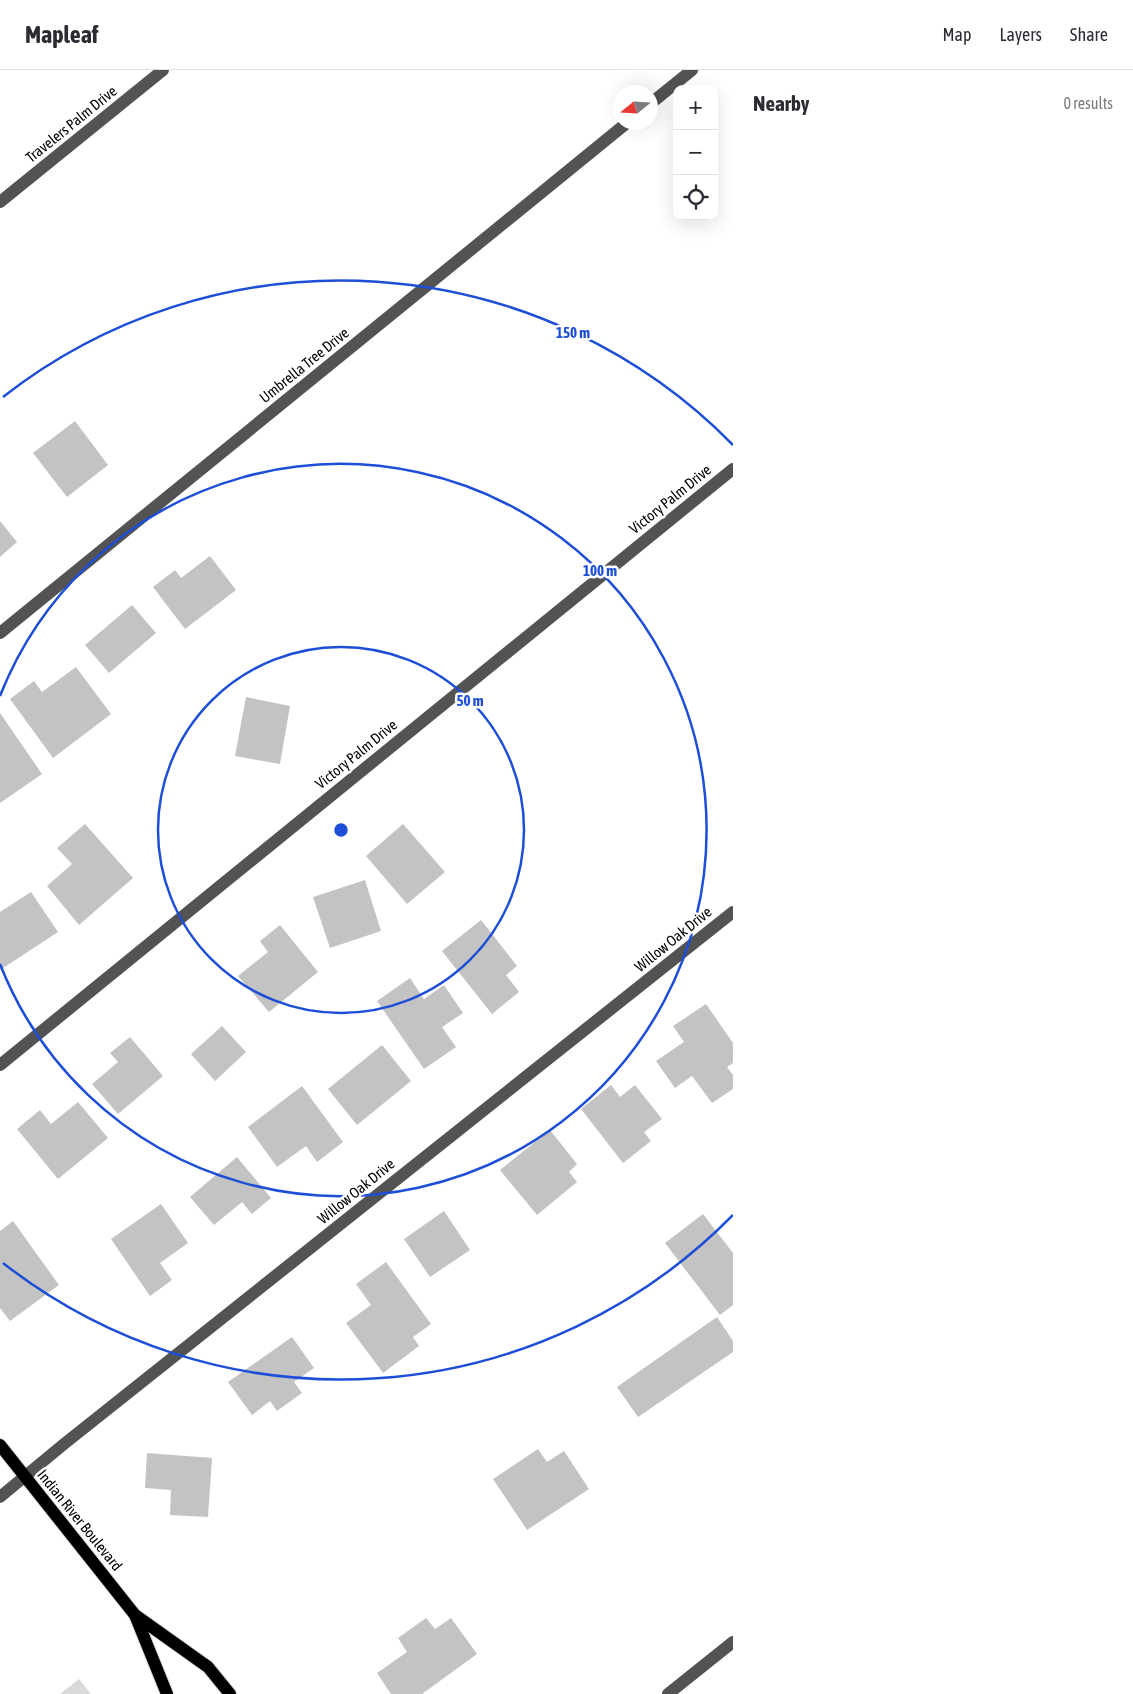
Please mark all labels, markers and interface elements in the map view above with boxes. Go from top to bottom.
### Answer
text: Mapleaf [25,21,98,48]
text: Map [942,24,971,45]
text: Layers [999,24,1042,45]
text: Share [1070,24,1108,45]
street label: Travelers Palm Drive [22,82,120,166]
north arrow [613,85,658,130]
map controls [673,85,718,220]
button: + [673,85,718,130]
text: Nearby [753,91,809,115]
text: 0 results [1063,94,1113,112]
button: − [673,130,718,175]
button: locate [673,175,718,220]
street label: Umbrella Tree Drive [256,324,352,406]
text: 150 m [556,324,590,341]
street label: Victory Palm Drive [626,461,714,537]
text: 100 m [583,562,617,579]
text: 50 m [457,692,484,709]
street label: Victory Palm Drive [312,716,400,792]
centre of rings [332,821,350,839]
street label: Willow Oak Drive [631,903,715,975]
street label: Willow Oak Drive [314,1155,398,1227]
street label: Indian River Boulevard [34,1466,126,1574]

